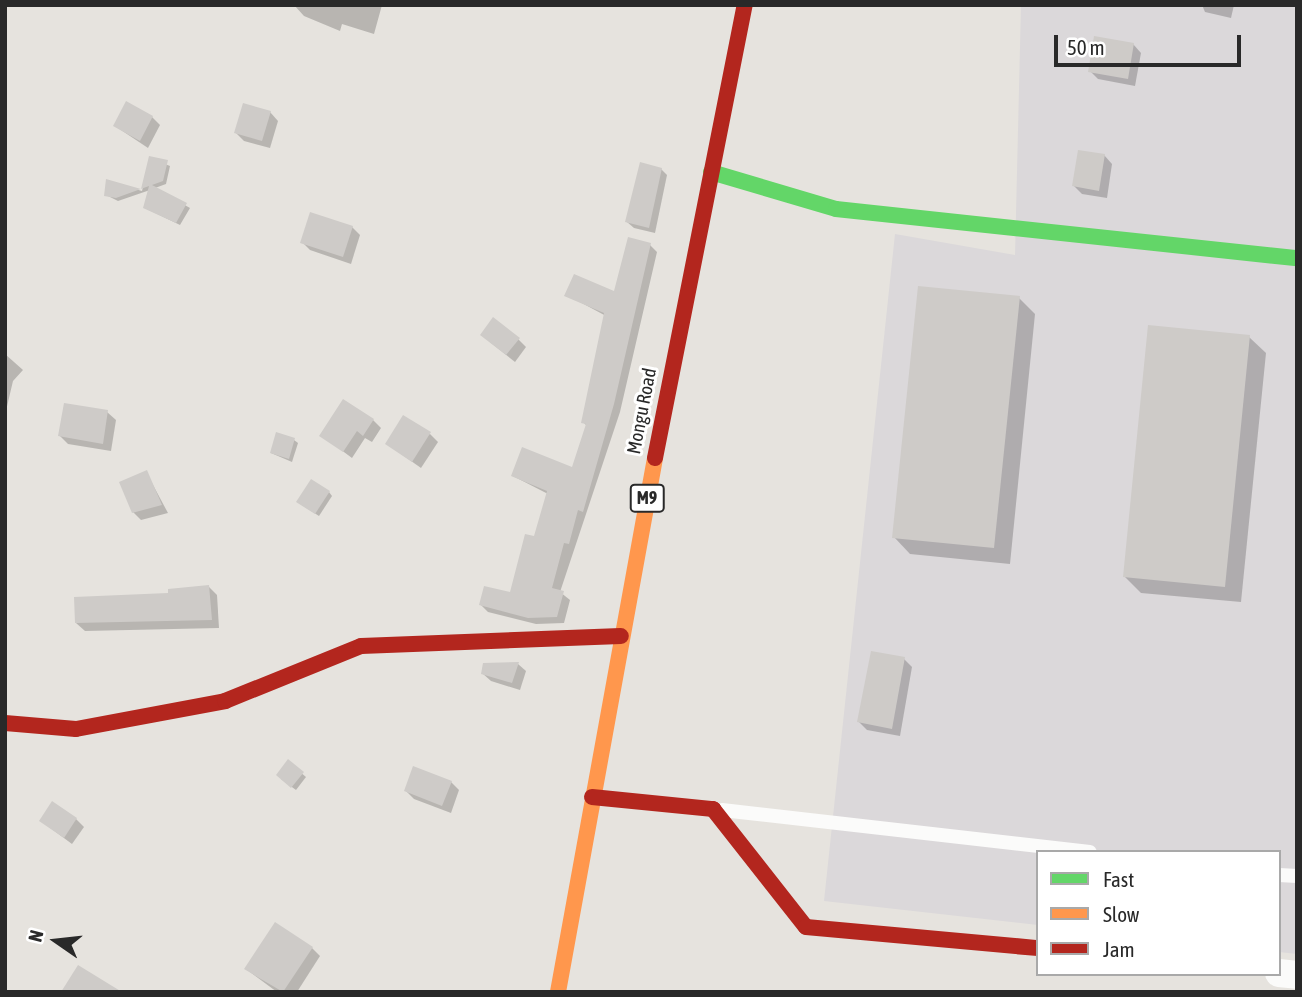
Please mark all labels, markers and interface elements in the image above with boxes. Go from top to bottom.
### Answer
scale bar [1057,21,1244,65]
text: 50 m [1067,35,1105,59]
street label: Mongu Road [623,366,661,456]
road number: M9 [630,484,664,512]
legend [1036,850,1281,976]
text: Fast [1103,867,1134,891]
text: Slow [1103,902,1139,926]
north arrow [21,906,91,976]
text: N [24,928,48,944]
text: Jam [1103,937,1135,961]

